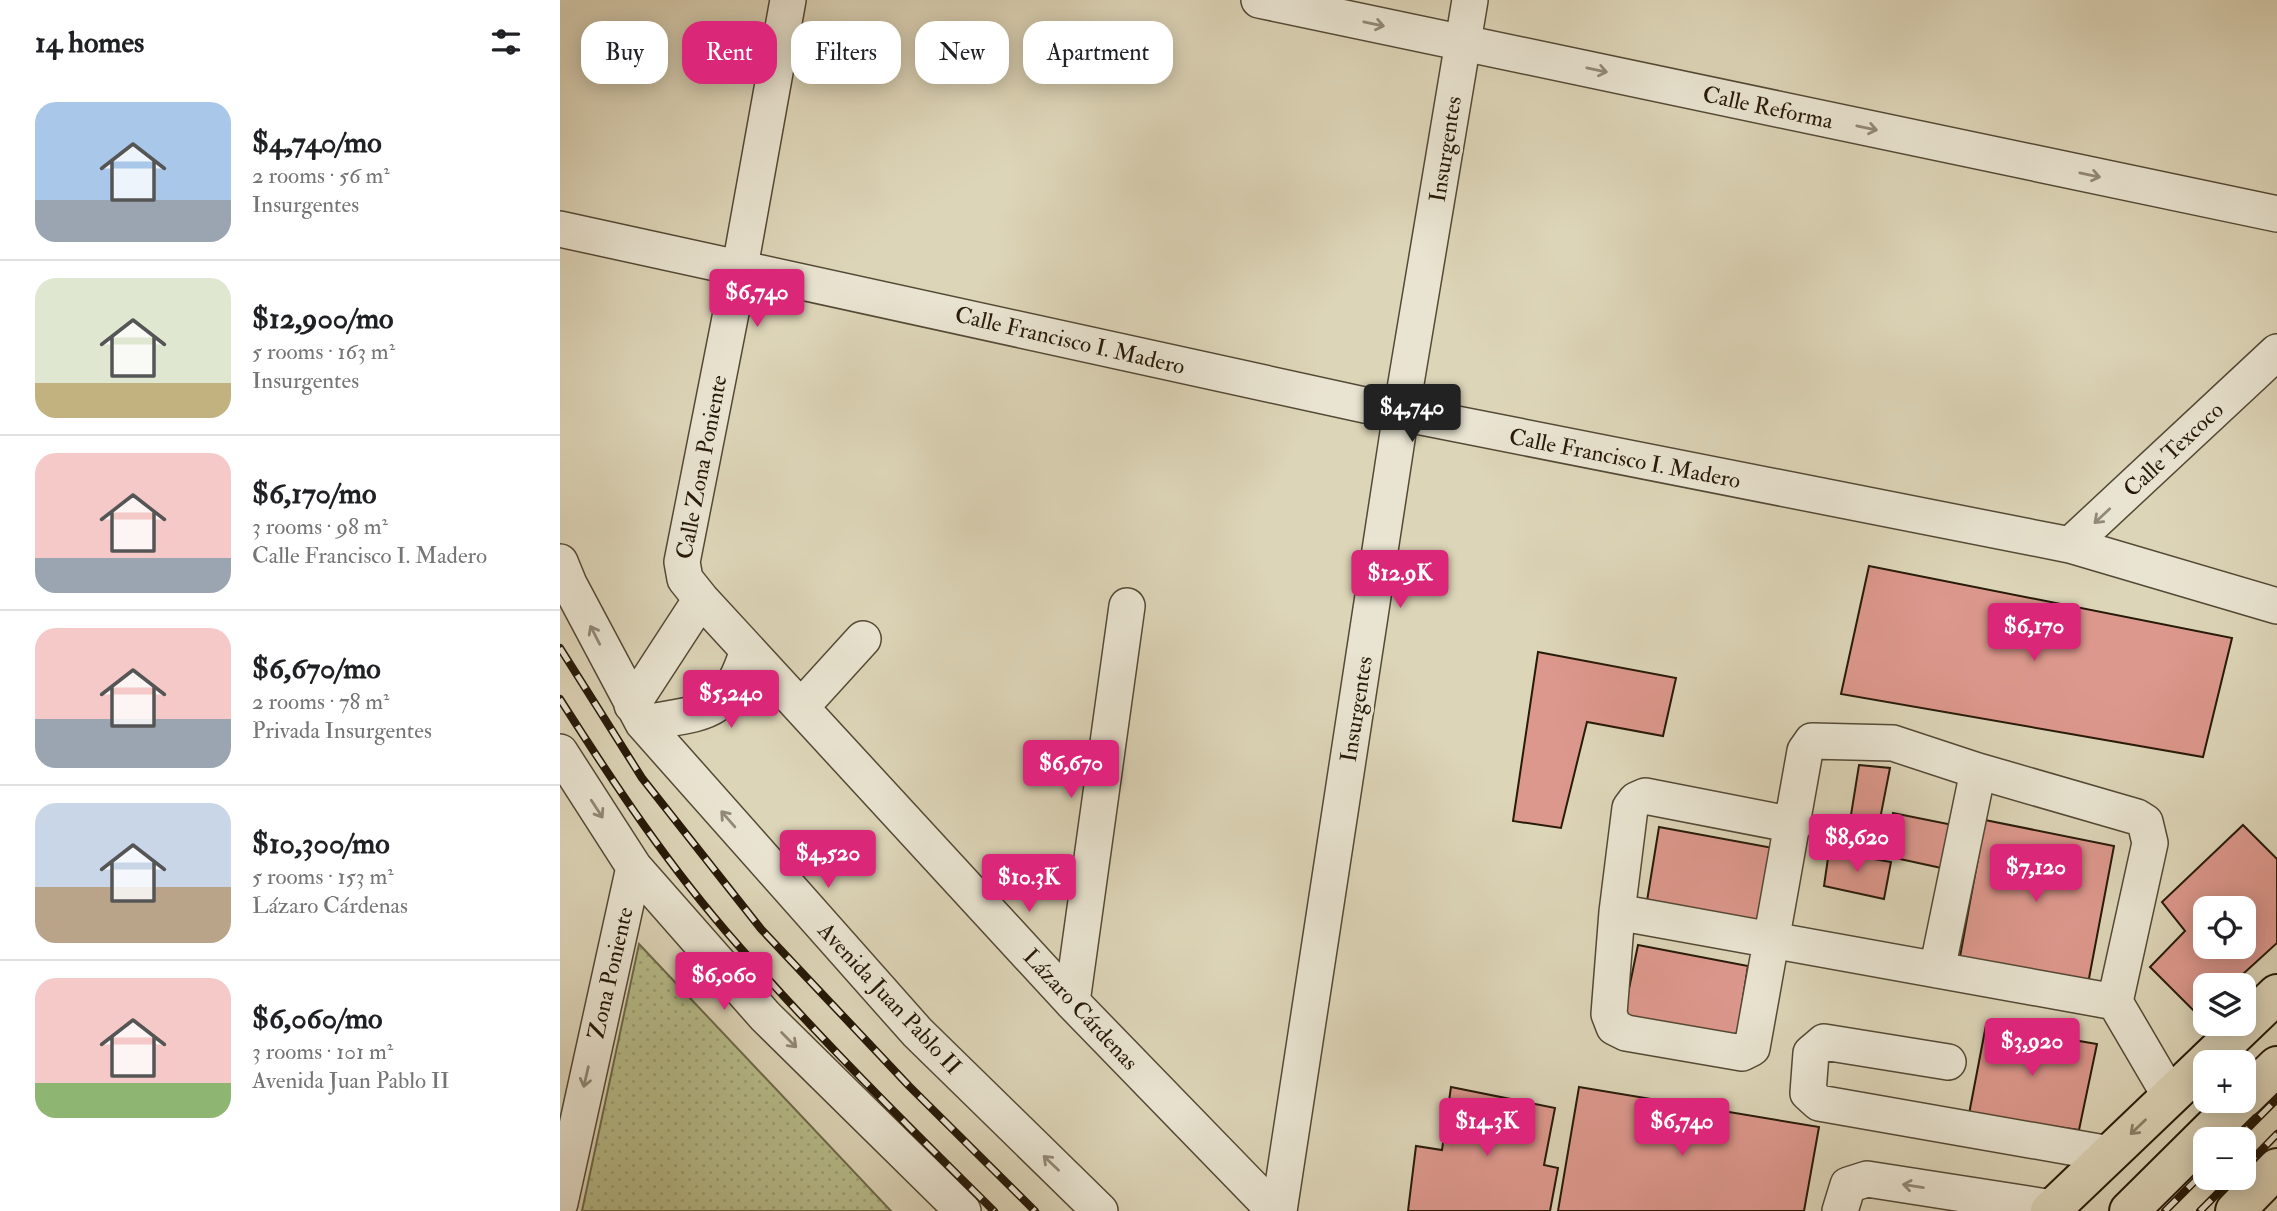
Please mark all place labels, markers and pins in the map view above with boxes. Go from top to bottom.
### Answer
pin: $6,740 [700,270,814,329]
pin: $4,740 [1355,384,1469,444]
pin: $12.9K [1343,550,1457,610]
pin: $6,170 [1977,604,2091,663]
pin: $5,240 [674,670,788,730]
pin: $6,670 [1014,740,1128,800]
pin: $8,620 [1800,814,1914,874]
pin: $4,520 [771,830,885,890]
pin: $7,120 [1979,844,2093,904]
pin: $10.3K [972,855,1086,914]
pin: $6,060 [667,953,781,1012]
pin: $3,920 [1975,1018,2089,1078]
pin: $14.3K [1430,1098,1544,1158]
pin: $6,740 [1625,1098,1739,1158]

